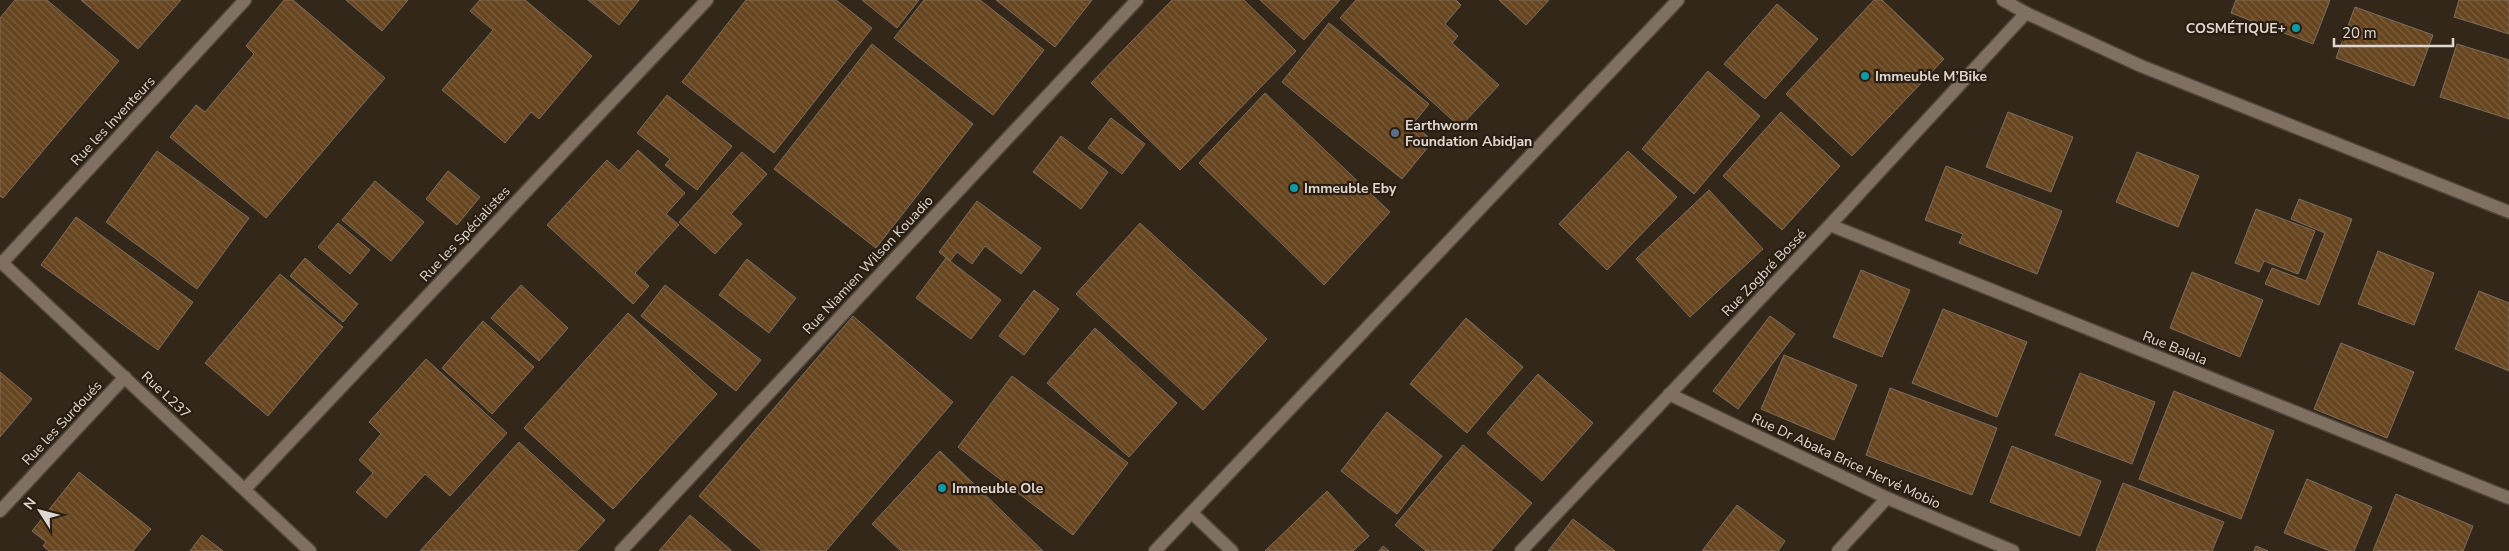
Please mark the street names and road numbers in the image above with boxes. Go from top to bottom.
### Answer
street label: Rue les Inventeurs [67,72,160,170]
street label: Rue les Spécialistes [416,182,515,286]
street label: Rue Niamien Wilson Kouadio [799,191,938,338]
street label: Rue Zogbré Bossé [1717,225,1811,321]
street label: Rue Balala [2140,326,2210,370]
street label: Rue L237 [137,367,195,423]
street label: Rue les Surdoués [18,376,106,470]
street label: Rue Dr Abaka Brice Hervé Mobio [1748,409,1944,513]

